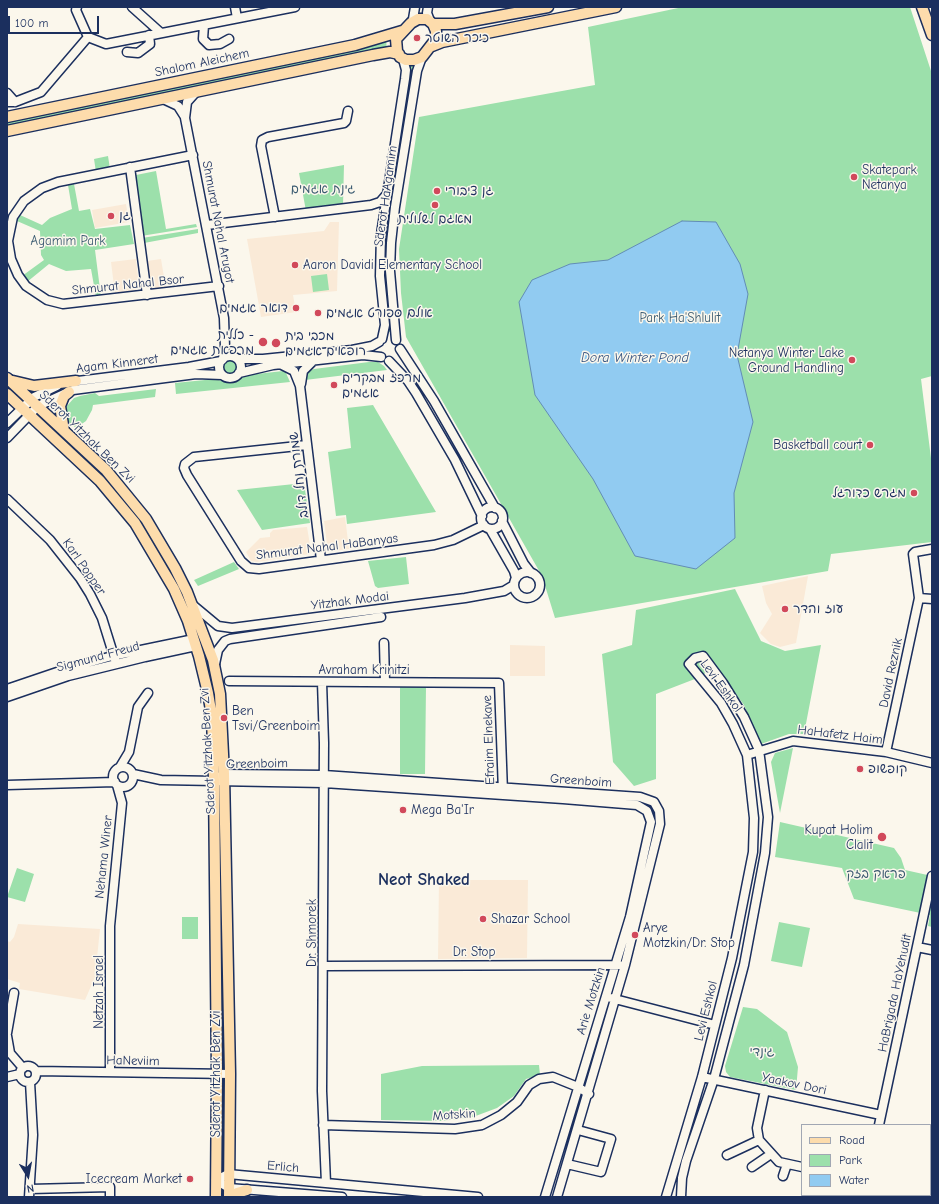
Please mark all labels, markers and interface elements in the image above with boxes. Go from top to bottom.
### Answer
scale bar [10,8,101,34]
text: 100 m [15,16,48,30]
place label: כיכר השוטר [425,30,489,46]
marker: כיכר השוטר [412,33,422,43]
street label: Shalom Aleichem [153,45,251,81]
street label: Sderot HaAgamim [371,144,401,248]
street label: Shmurat Nahal Arugot [199,160,237,284]
place label: Skatepark Netanya [862,162,917,193]
marker: Skatepark Netanya [849,172,859,182]
park label: גינת אגמים [291,181,355,197]
place label: גן ציבורי [445,183,494,199]
marker: גן ציבורי [432,186,442,196]
marker: מאגם לשלולית [430,200,440,210]
place label: גן [119,208,131,224]
marker: גן [106,211,116,221]
place label: מאגם לשלולית [398,211,472,227]
park label: Agamim Park [31,233,105,249]
place label: Aaron Davidi Elementary School [303,257,482,273]
marker: Aaron Davidi Elementary School [290,260,300,270]
street label: Shmurat Nahal Bsor [71,271,185,299]
place label: דואר אגמים [219,300,288,316]
marker: דואר אגמים [291,303,301,313]
place label: אולם ספורט אגמים [326,305,432,321]
marker: אולם ספורט אגמים [313,308,323,318]
park label: Park Ha'Shlulit [639,310,721,326]
place label: כללית - מרפאת אגמים [170,327,254,358]
place label: מכבי בית רופאים אגמים [285,328,366,359]
marker: כללית - מרפאת אגמים [257,336,269,348]
marker: מכבי בית רופאים אגמים [270,337,282,349]
place label: Netanya Winter Lake Ground Handling [729,345,844,376]
water label: Dora Winter Pond [581,350,689,366]
street label: Agam Kinneret [75,351,159,377]
marker: Netanya Winter Lake Ground Handling [847,355,857,365]
place label: מרכז מבקרים אגמים [342,370,421,401]
marker: מרכז מבקרים אגמים [329,380,339,390]
street label: Sderot Yitzhak Ben Zvi [36,387,138,487]
street label: שמורת נחל דולב [286,431,312,519]
place label: Basketball court [773,437,862,453]
marker: Basketball court [865,440,875,450]
place label: מגרש כדורגל [832,485,906,501]
marker: מגרש כדורגל [909,488,919,498]
street label: Shmurat Nahal HaBanyas [255,531,399,563]
street label: Karl Popper [59,536,109,598]
street label: Yitzhak Modai [310,588,390,614]
place label: עוז והדר [793,601,843,617]
marker: עוז והדר [780,604,790,614]
street label: David Reznik [876,637,906,709]
street label: Sigmund Freud [55,638,141,676]
street label: Levi Eshkol [697,657,745,715]
street label: Avraham Krinitzi [318,662,410,678]
street label: Sderot Yitzhak Ben Zvi [197,687,219,815]
street label: Efraim Elnekave [480,695,498,785]
place label: Ben Tsvi/Greenboim [232,703,320,734]
marker: Ben Tsvi/Greenboim [219,713,229,723]
street label: HaHafetz Haim [797,722,883,748]
street label: Greenboim [226,756,288,772]
place label: קופשופ [868,761,907,777]
marker: קופשופ [855,764,865,774]
street label: Greenboim [550,771,612,791]
place label: Mega Ba'Ir [411,802,474,818]
marker: Mega Ba'Ir [398,805,408,815]
street label: Nehama Winer [92,815,116,899]
place label: Kupat Holim Clalit [805,822,873,853]
marker: Kupat Holim Clalit [876,831,888,843]
park label: פראק בזק [846,866,906,882]
district label: Neot Shaked [378,870,470,890]
street label: Dr. Shmorek [304,899,320,967]
place label: Shazar School [491,911,570,927]
marker: Shazar School [478,914,488,924]
place label: Arye Motzkin/Dr. Stop [643,920,735,951]
marker: Arye Motzkin/Dr. Stop [630,930,640,940]
street label: HaBrigada HaYehudit [875,932,915,1054]
street label: Dr. Stop [453,944,495,960]
street label: Netzah Israel [91,955,107,1029]
street label: Arie Motzkin [573,965,609,1037]
street label: Levi Eshkol [691,979,721,1043]
street label: Sderot Yitzhak Ben Zvi [208,1011,224,1137]
park label: גינדי [749,1044,775,1060]
street label: HaNeviim [106,1053,160,1069]
street label: Yaakov Dori [760,1070,828,1098]
street label: Motskin [432,1106,476,1124]
legend [801,1124,931,1196]
text: Road [839,1133,865,1147]
text: Park [839,1153,862,1167]
north arrow [8,1156,48,1196]
street label: Erlich [266,1158,300,1176]
place label: Icecream Market [86,1171,182,1187]
text: Water [839,1173,869,1187]
marker: Icecream Market [185,1174,195,1184]
text: N [26,1181,35,1195]

